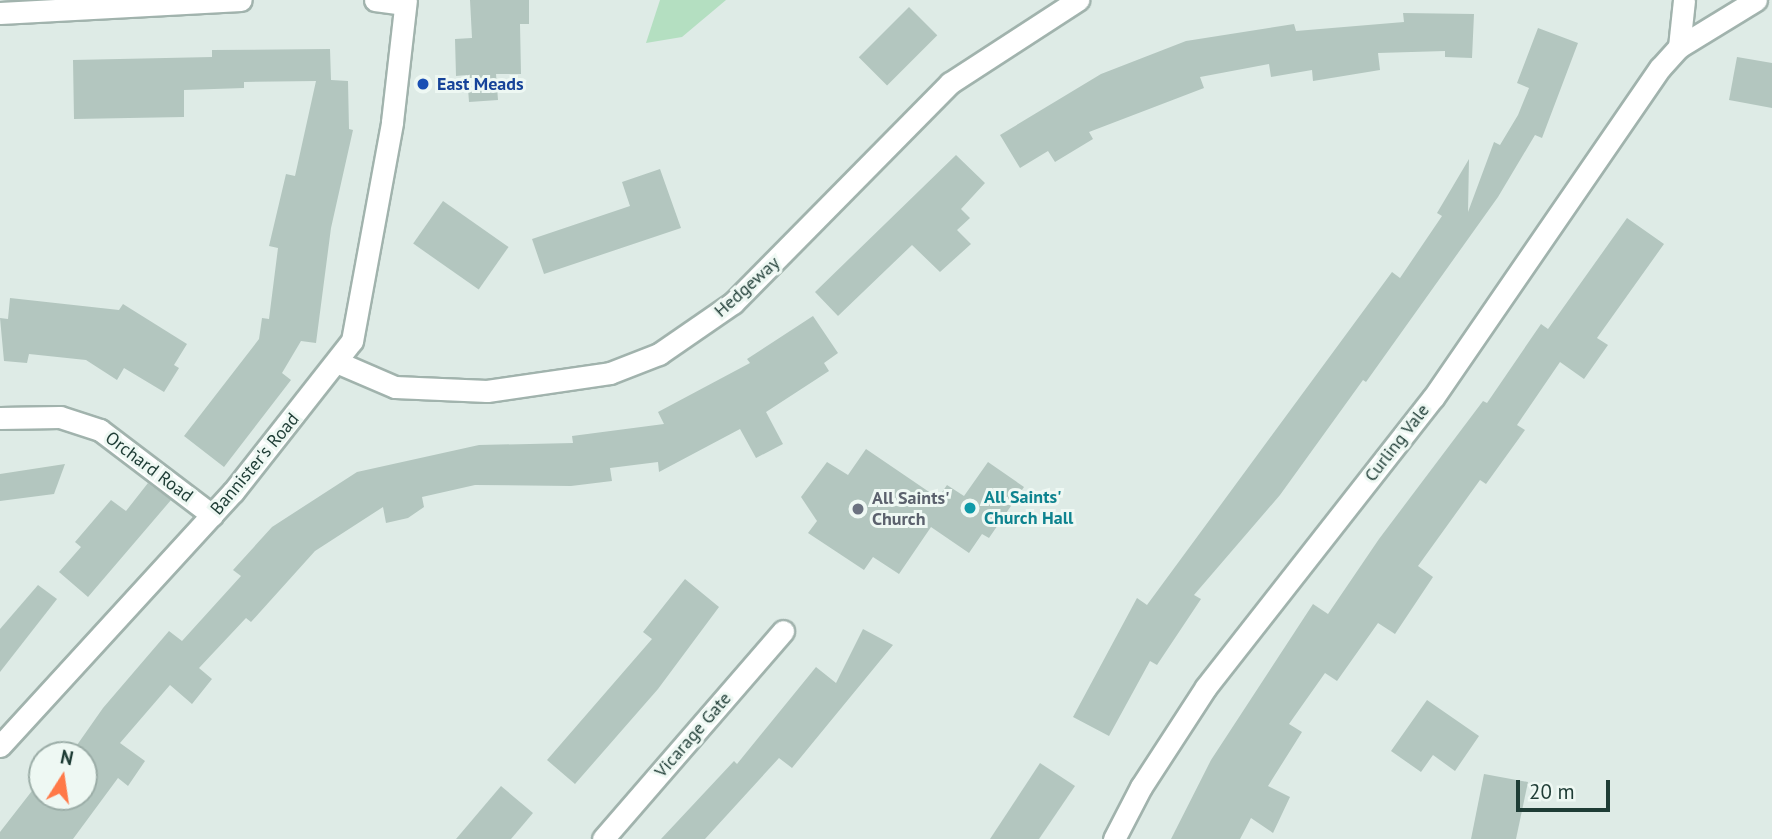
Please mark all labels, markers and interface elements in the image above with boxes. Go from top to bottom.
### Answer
place label: East Meads [437,73,524,95]
marker: East Meads [415,76,431,92]
street label: Hedgeway [710,252,784,322]
street label: Curling Vale [1360,400,1434,486]
street label: Bannister's Road [206,409,304,519]
street label: Orchard Road [101,427,197,507]
place label: All Saints' Church Hall [984,487,1073,530]
place label: All Saints' Church [872,488,950,530]
marker: All Saints' Church Hall [962,500,978,516]
marker: All Saints' Church [850,501,866,517]
street label: Vicarage Gate [650,688,736,782]
north arrow [28,741,98,811]
text: N [58,744,76,770]
scale bar [1520,766,1614,810]
text: 20 m [1529,778,1575,805]

